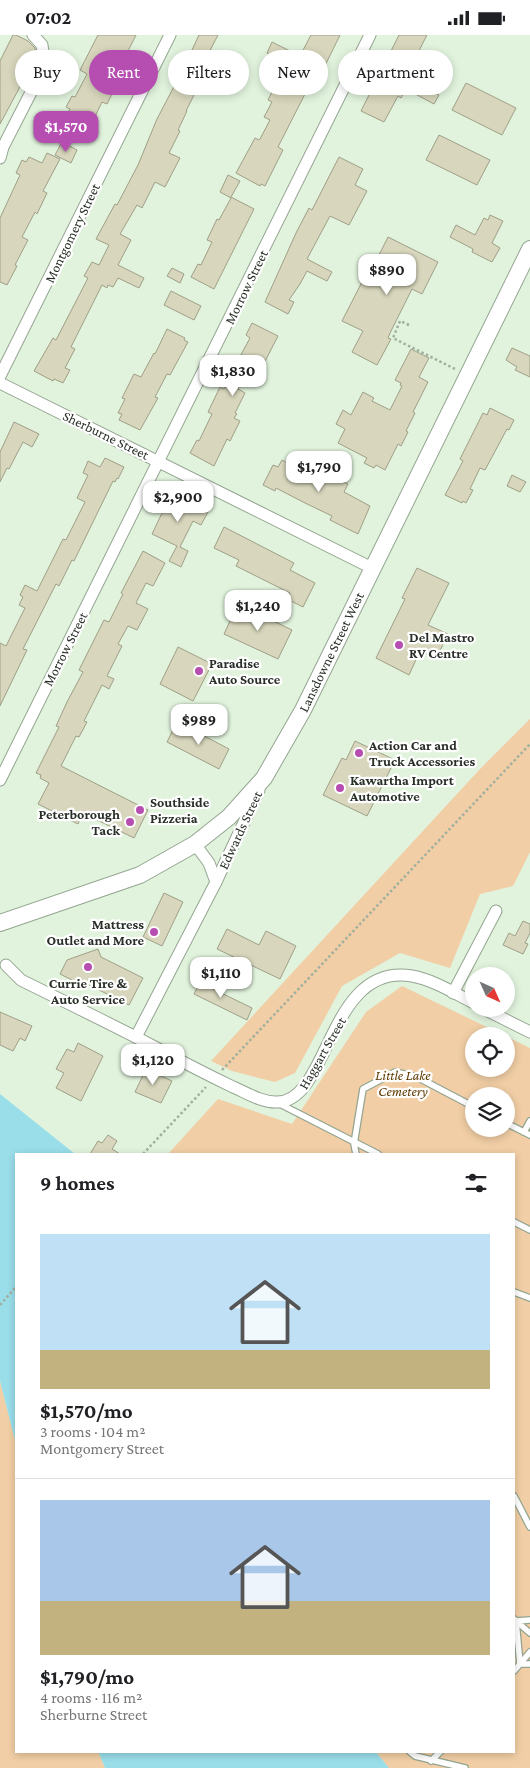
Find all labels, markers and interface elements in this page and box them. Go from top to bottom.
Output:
text: 07:02 [25,7,71,28]
chip: Buy [15,50,79,95]
chip: Rent [89,50,158,95]
chip: Filters [168,50,249,95]
chip: New [259,50,328,95]
chip: Apartment [338,50,453,95]
pin: $1,570 [25,111,107,153]
text: $1,570 [44,118,88,135]
street label: Montgomery Street [41,180,103,285]
street label: Morrow Street [221,247,271,327]
pin: $890 [357,253,417,296]
text: $890 [369,261,405,278]
pin: $1,830 [192,355,274,397]
text: $1,830 [210,362,256,379]
street label: Sherburne Street [60,407,152,463]
pin: $1,790 [278,451,360,493]
text: $1,790 [297,458,341,475]
pin: $2,900 [137,481,219,523]
text: $2,900 [154,488,202,505]
pin: $1,240 [217,589,299,632]
street label: Lansdowne Street West [295,589,367,715]
text: $1,240 [236,597,280,614]
street label: Morrow Street [40,609,91,689]
place label: Del Mastro RV Centre [409,629,474,661]
marker: Del Mastro RV Centre [393,639,405,651]
place label: Paradise Auto Source [208,655,281,687]
marker: Paradise Auto Source [193,665,205,677]
pin: $989 [169,703,229,746]
text: $989 [182,711,216,728]
place label: Action Car and Truck Accessories [368,737,476,769]
marker: Action Car and Truck Accessories [353,747,365,759]
place label: Kawartha Import Automotive [349,772,455,804]
marker: Kawartha Import Automotive [334,782,346,794]
street label: Edwards Street [215,788,265,872]
place label: Southside Pizzeria [150,794,210,826]
marker: Southside Pizzeria [134,804,146,816]
place label: Peterborough Tack [39,806,120,838]
marker: Peterborough Tack [124,816,136,828]
place label: Mattress Outlet and More [47,916,144,948]
marker: Mattress Outlet and More [148,926,160,938]
pin: $1,110 [180,957,262,999]
marker: Currie Tire & Auto Service [82,961,94,973]
text: $1,110 [201,964,241,981]
north arrow [465,967,515,1017]
map controls [465,967,515,1137]
place label: Currie Tire & Auto Service [49,975,128,1007]
street label: Haggart Street [295,1014,349,1092]
button: locate [465,1027,515,1077]
pin: $1,120 [112,1043,194,1086]
text: $1,120 [132,1051,174,1068]
park label: Little Lake Cemetery [375,1067,431,1099]
button: layers [465,1087,515,1137]
icon: filters [462,1169,490,1197]
text: 9 homes [40,1171,115,1195]
icon: home [220,1267,310,1357]
text: $1,570/mo [40,1399,133,1423]
text: 3 rooms · 104 m² [40,1423,145,1440]
text: Montgomery Street [40,1440,164,1457]
icon: home [220,1532,310,1622]
text: $1,790/mo [40,1665,134,1689]
text: 4 rooms · 116 m² [40,1689,142,1706]
text: Sherburne Street [40,1706,147,1723]

